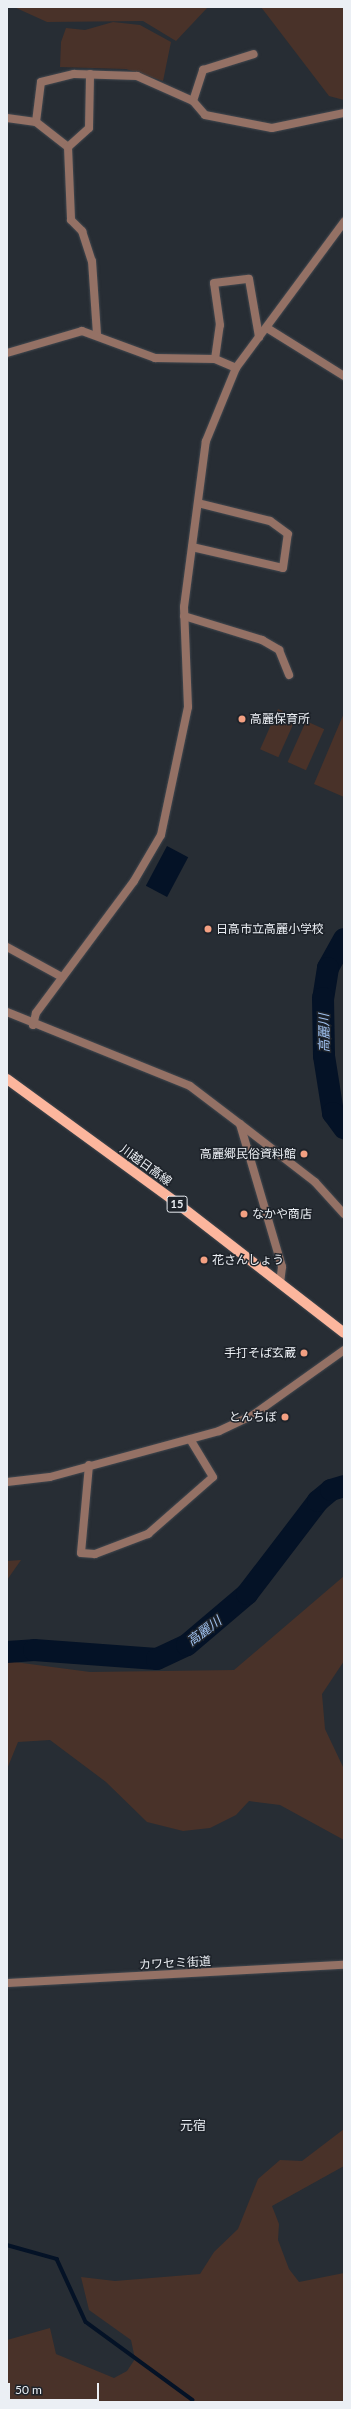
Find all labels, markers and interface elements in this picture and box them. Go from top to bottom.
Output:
place label: 高麗保育所 [250,712,310,726]
marker: 高麗保育所 [237,714,247,724]
place label: 日高市立高麗小学校 [216,922,324,936]
marker: 日高市立高麗小学校 [203,924,213,934]
water label: 高麗川 [316,1013,332,1053]
street label: 川越日高線 [117,1142,175,1188]
place label: 高麗郷民俗資料館 [200,1147,296,1161]
marker: 高麗郷民俗資料館 [299,1149,309,1159]
road number: 15 [166,1195,188,1213]
place label: なかや商店 [252,1207,312,1221]
marker: なかや商店 [239,1209,249,1219]
place label: 花さんしょう [212,1253,284,1267]
marker: 花さんしょう [199,1255,209,1265]
place label: 手打そば玄蔵 [224,1346,296,1360]
marker: 手打そば玄蔵 [299,1348,309,1358]
place label: とんちぼ [229,1410,277,1424]
marker: とんちぼ [280,1412,290,1422]
water label: 高麗川 [184,1613,224,1649]
street label: カワセミ街道 [139,1954,211,1972]
district label: 元宿 [180,2117,206,2133]
scale bar [10,2375,101,2401]
text: 50 m [15,2382,42,2397]

